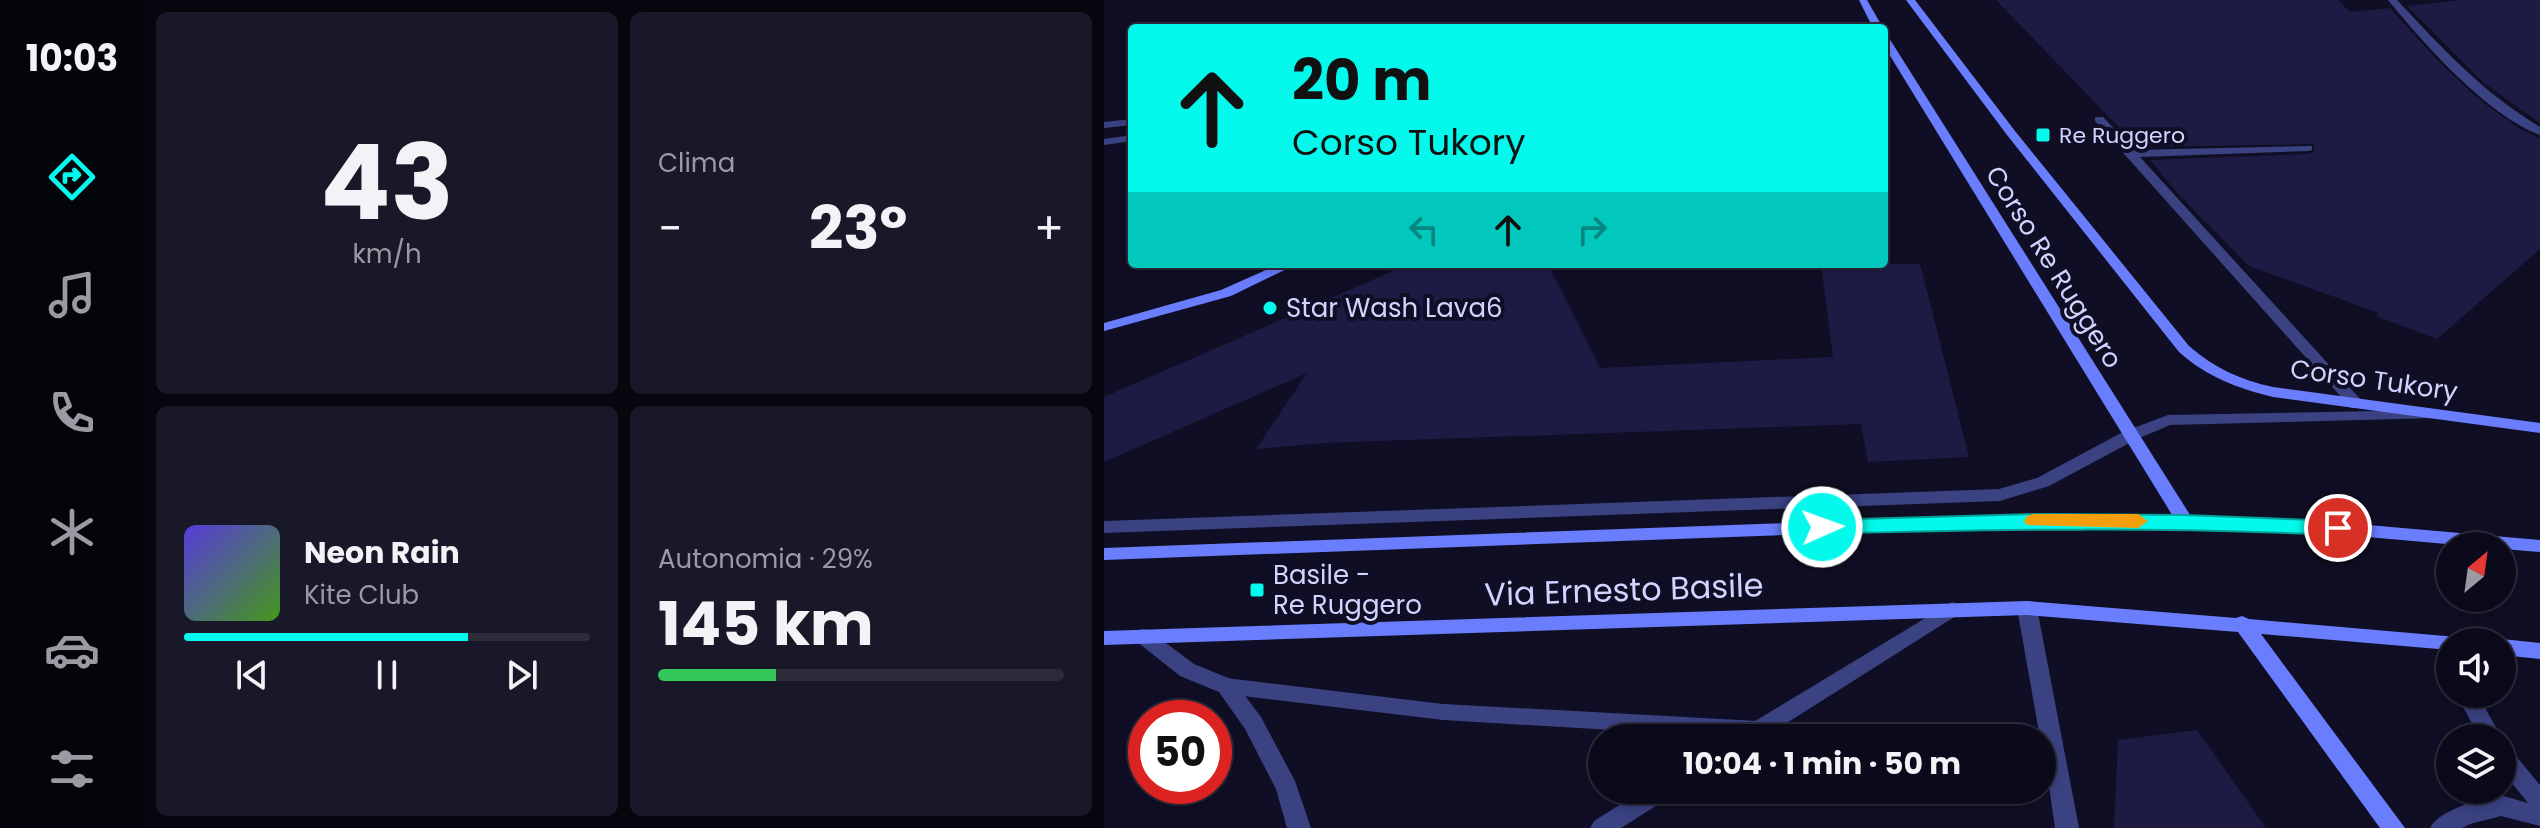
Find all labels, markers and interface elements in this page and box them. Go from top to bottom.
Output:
text: 10:03 [26,33,118,84]
text: 20 m [1292,41,1432,120]
icon: ahead [1160,56,1264,160]
text: 43 [320,110,454,255]
text: Corso Tukory [1292,117,1526,168]
place label: Re Ruggero [2059,120,2185,151]
marker: Re Ruggero [2034,126,2052,144]
text: Clima [658,145,735,181]
icon: directions [44,149,100,205]
street label: Corso Re Ruggero [1977,159,2131,375]
text: 23° [809,186,907,270]
text: − [658,198,682,259]
text: + [1034,198,1064,259]
icon: left [1402,208,1446,252]
icon: ahead [1486,208,1530,252]
icon: right [1570,208,1614,252]
text: km/h [352,236,422,272]
icon: music [44,267,100,323]
place label: Star Wash Lava6 [1286,290,1503,326]
marker: Star Wash Lava6 [1261,299,1279,317]
street label: Corso Tukory [2288,350,2460,410]
icon: phone [44,385,100,441]
position arrow [1780,485,1864,569]
pin [2304,494,2372,562]
icon: climate [44,504,100,560]
icon: arrive [2316,506,2360,550]
text: Neon Rain [304,531,460,574]
north arrow [2436,532,2516,612]
map controls [2436,532,2516,804]
text: Autonomia · 29% [658,541,873,577]
place label: Basile - Re Ruggero [1273,557,1422,623]
street label: Via Ernesto Basile [1484,562,1764,617]
text: Kite Club [304,577,419,613]
marker: Basile - Re Ruggero [1248,581,1266,599]
text: 145 km [658,582,874,666]
icon: car [44,622,100,678]
button: sound [2436,628,2516,708]
icon: previous [230,653,274,697]
icon: pause [365,653,409,697]
icon: next [500,653,544,697]
speed limit sign: 50 [1128,700,1232,804]
button: layers [2436,724,2516,804]
icon: filters [44,741,100,797]
text: 10:04 · 1 min · 50 m [1683,742,1961,785]

